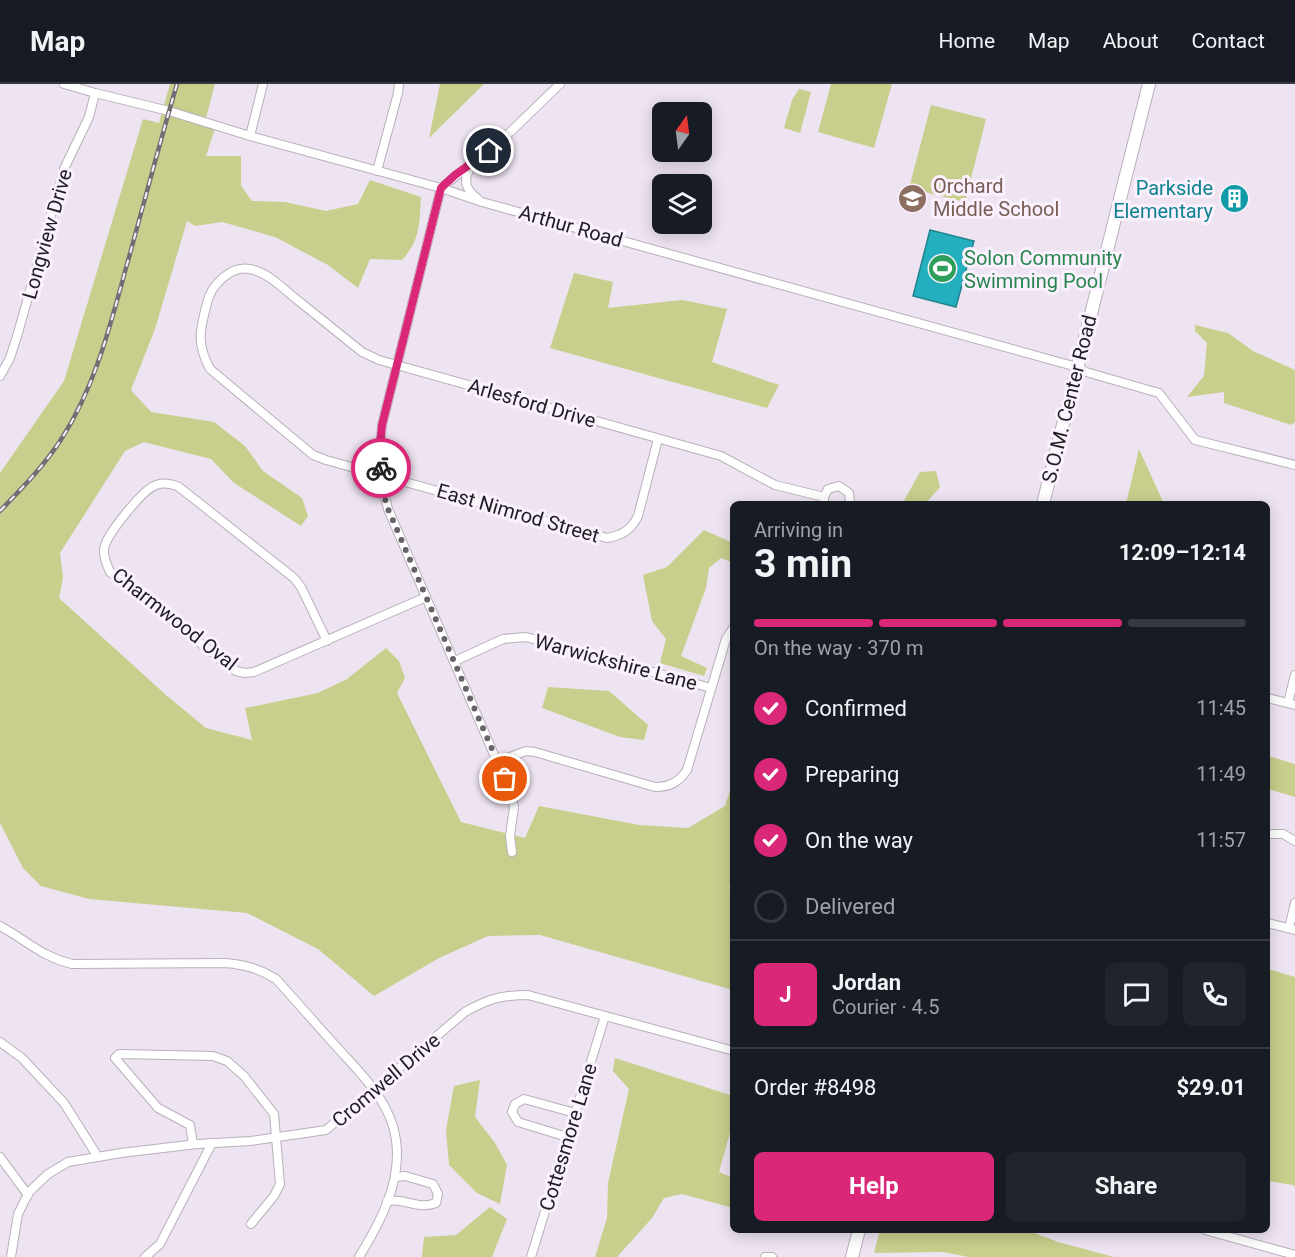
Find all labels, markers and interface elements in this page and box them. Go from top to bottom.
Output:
text: Map [30,25,85,58]
text: Home [939,29,995,53]
text: Map [1028,29,1070,53]
text: About [1103,29,1159,53]
text: Contact [1192,29,1265,53]
north arrow [652,102,712,162]
map controls [652,102,712,234]
pin [463,125,514,176]
icon: home [472,134,505,167]
street label: Longview Drive [17,166,77,302]
button: layers [652,174,712,234]
place label: Orchard Middle School [933,174,1059,221]
place label: Parkside Elementary [1113,176,1214,223]
school or university icon: Orchard Middle School [896,182,928,214]
building icon: Parkside Elementary [1218,183,1250,215]
street label: Arthur Road [516,200,626,252]
place label: Solon Community Swimming Pool [964,246,1123,293]
sports icon: Solon Community Swimming Pool [927,253,959,285]
street label: S.O.M. Center Road [1037,312,1101,486]
street label: Arlesford Drive [465,373,599,433]
courier [351,438,411,498]
icon: bike [365,452,398,485]
street label: East Nimrod Street [434,478,602,548]
text: Arriving in [754,518,843,542]
text: 12:09–12:14 [1119,540,1246,565]
text: 3 min [754,541,852,587]
street label: Charmwood Oval [108,563,242,675]
street label: Warwickshire Lane [532,629,700,695]
text: On the way · 370 m [754,636,923,660]
icon: check [754,692,787,725]
text: Confirmed [805,696,907,721]
text: 11:45 [1196,696,1246,720]
pin [479,753,530,804]
icon: check [754,758,787,791]
icon: bag [488,762,521,795]
text: Preparing [805,762,899,787]
text: 11:49 [1196,762,1246,786]
icon: check [754,824,787,857]
text: On the way [805,828,913,853]
text: 11:57 [1196,828,1246,852]
text: Delivered [805,894,895,919]
button: chat [1105,963,1168,1026]
button: phone [1183,963,1246,1026]
text: Jordan [832,970,901,995]
text: J [779,982,792,1007]
text: Courier · 4.5 [832,995,939,1019]
street label: Cromwell Drive [327,1028,445,1132]
street label: Cottesmore Lane [534,1060,602,1214]
text: Order #8498 [754,1075,876,1100]
text: $29.01 [1177,1075,1246,1100]
button: Help [754,1152,994,1221]
button: Share [1006,1152,1246,1221]

